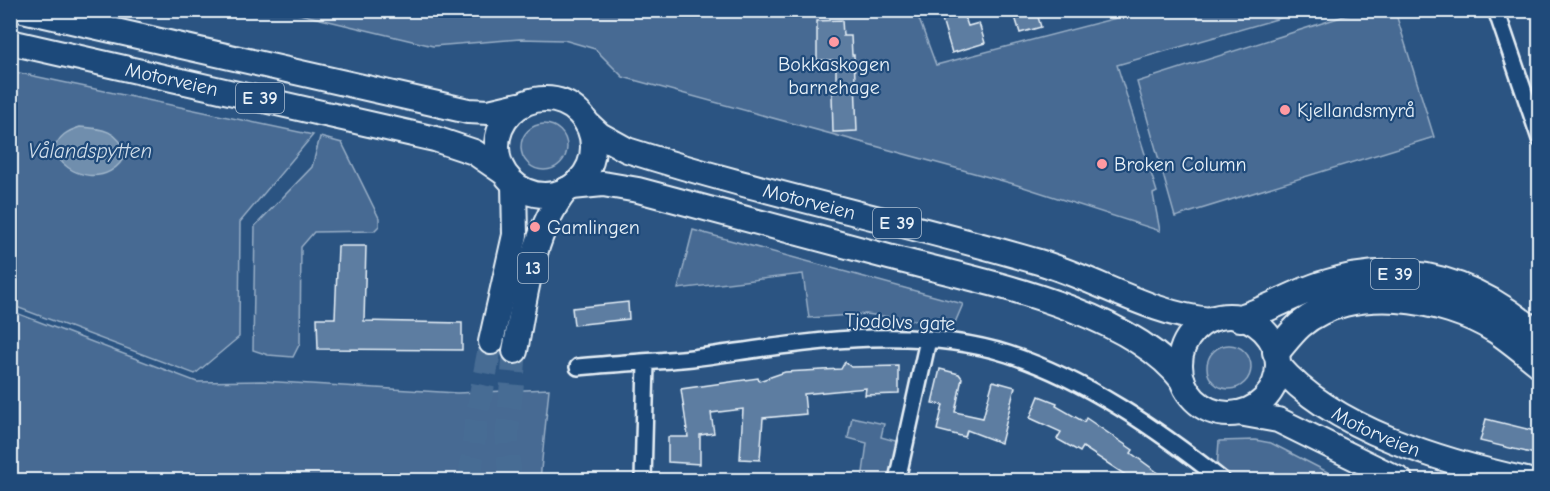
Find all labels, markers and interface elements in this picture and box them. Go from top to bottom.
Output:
marker: Bokkaskogen barnehage [827,35,841,49]
place label: Bokkaskogen barnehage [778,53,890,99]
street label: Motorveien [123,57,220,101]
road number: E 39 [236,83,284,113]
place label: Kjellandsmyrå [1297,99,1415,122]
marker: Kjellandsmyrå [1278,103,1292,117]
water label: Vålandspytten [28,139,152,163]
place label: Broken Column [1114,153,1247,176]
marker: Broken Column [1095,157,1109,171]
street label: Motorveien [761,178,858,224]
road number: E 39 [873,208,921,238]
place label: Gamlingen [547,216,640,239]
marker: Gamlingen [528,220,542,234]
road number: 13 [518,253,548,283]
road number: E 39 [1371,259,1419,289]
street label: Tjodolvs gate [844,309,956,335]
street label: Motorveien [1328,401,1424,461]

